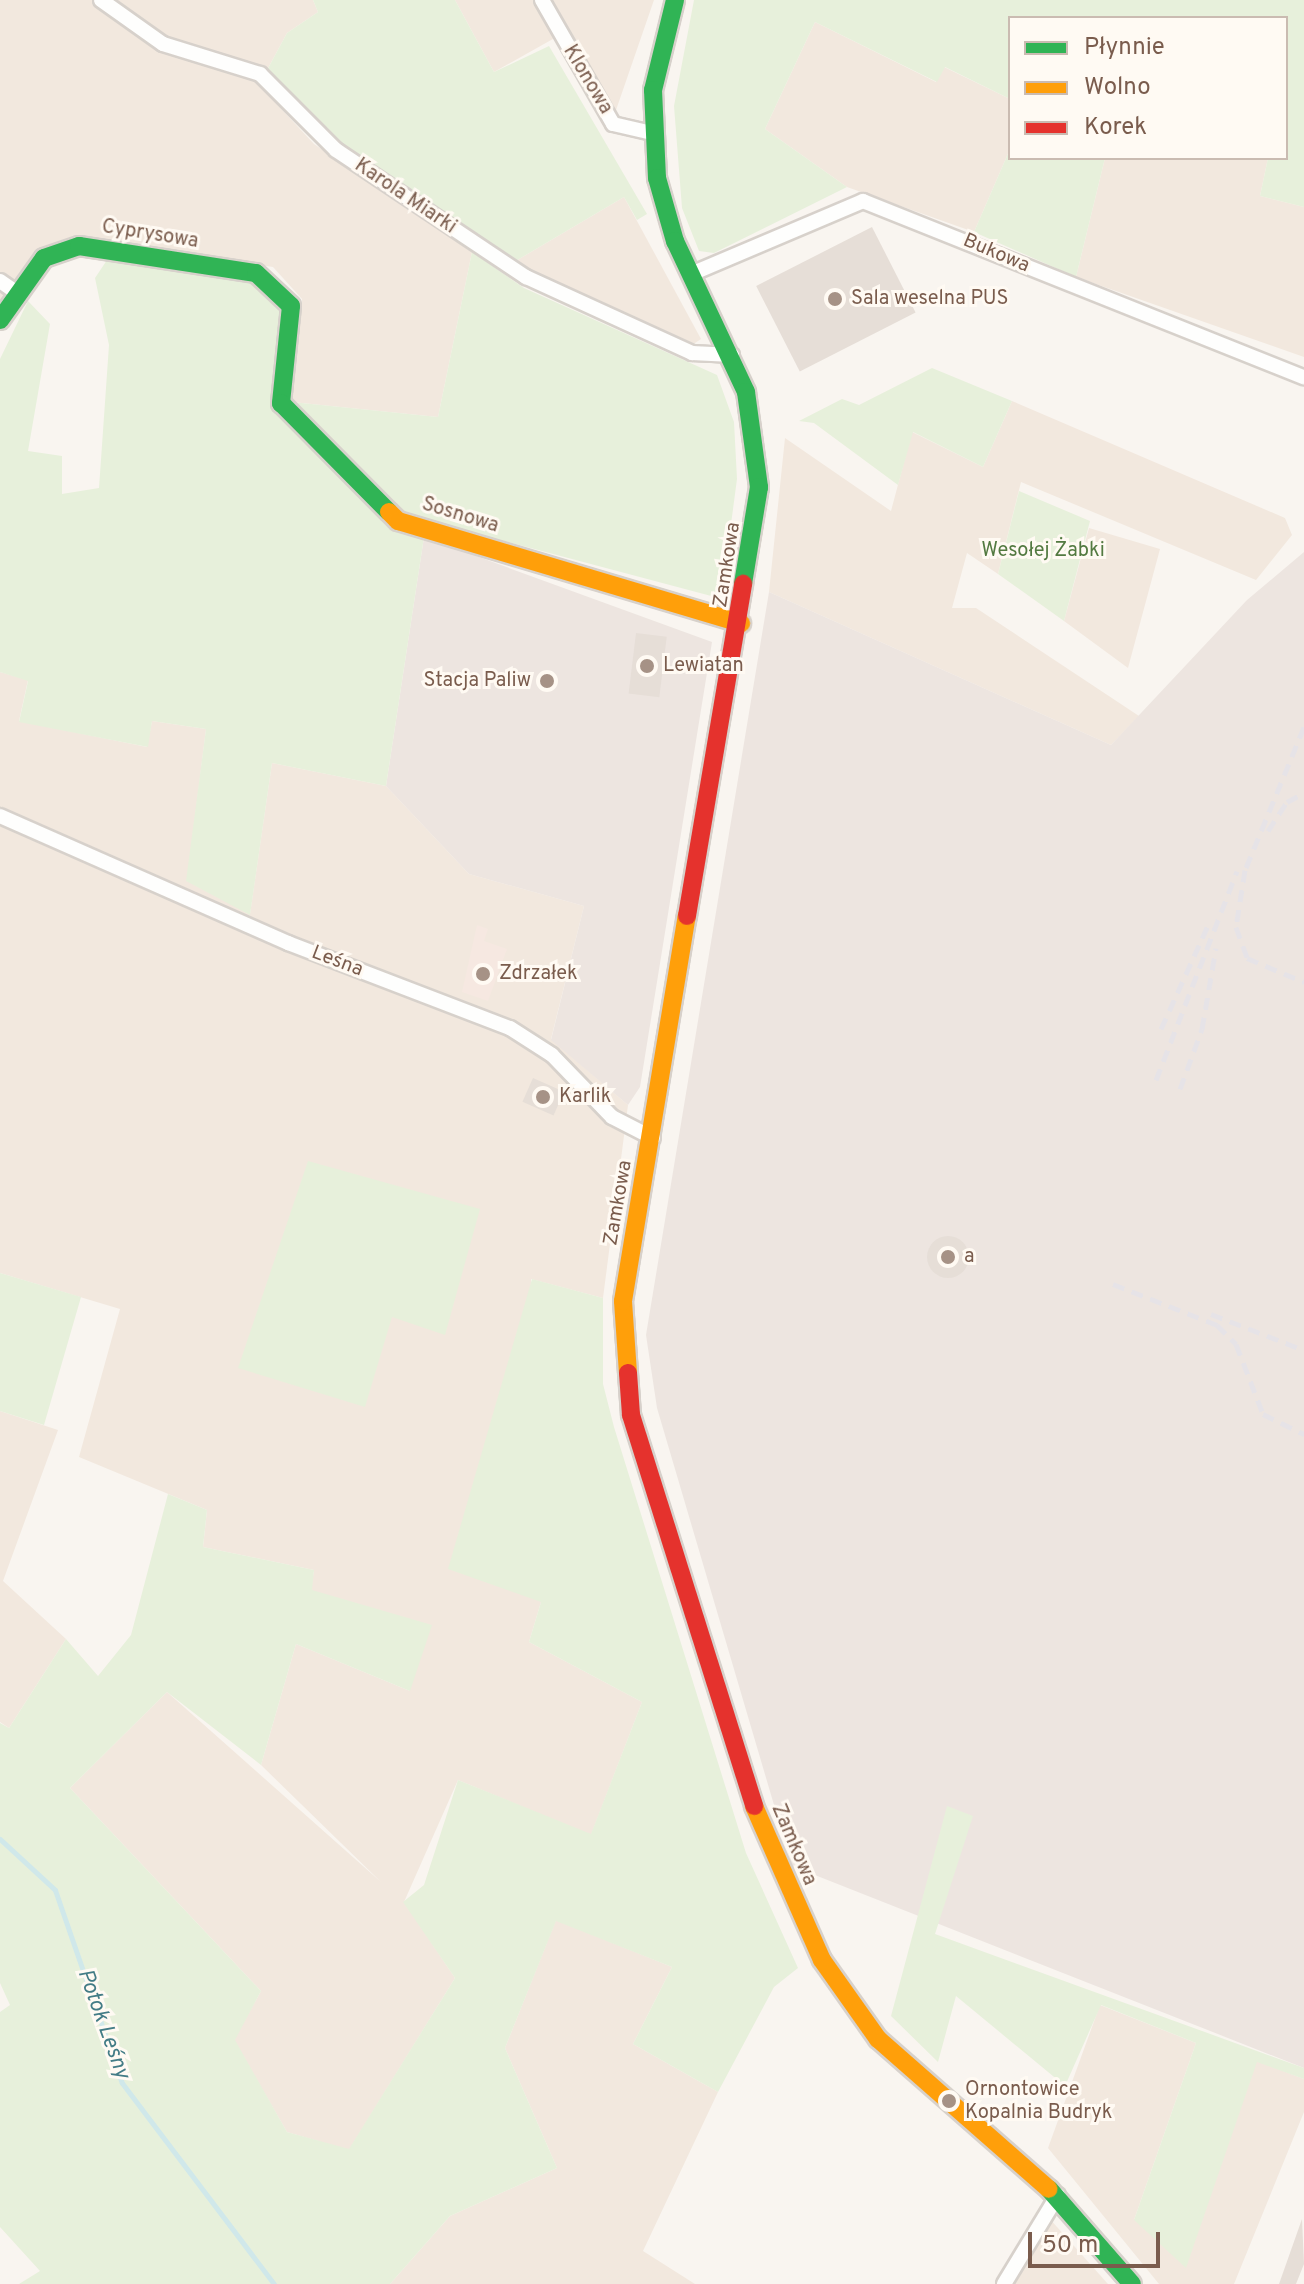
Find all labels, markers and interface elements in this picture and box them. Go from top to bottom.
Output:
legend [1008,16,1288,160]
text: Płynnie [1084,33,1165,63]
street label: Klonowa [557,41,617,119]
text: Wolno [1084,73,1151,103]
text: Korek [1084,113,1147,143]
street label: Karola Miarki [349,154,461,240]
street label: Cyprysowa [100,216,200,254]
street label: Bukowa [959,229,1033,279]
place label: Sala weselna PUS [851,287,1009,311]
marker: Sala weselna PUS [826,290,844,308]
street label: Sosnowa [419,493,501,539]
street label: Zamkowa [709,520,747,610]
park label: Wesołej Żabki [981,539,1105,563]
place label: Lewiatan [663,654,744,678]
marker: Lewiatan [638,657,656,675]
place label: Stacja Paliw [423,669,531,693]
marker: Stacja Paliw [538,672,556,690]
street label: Leśna [308,941,366,983]
place label: Zdrzałek [499,962,578,986]
marker: Zdrzałek [474,965,492,983]
place label: Karlik [559,1085,611,1109]
marker: Karlik [534,1088,552,1106]
street label: Zamkowa [600,1158,638,1248]
place label: a [964,1245,975,1269]
marker: a [939,1248,957,1266]
street label: Zamkowa [765,1801,821,1889]
water label: Potok Leśny [71,1965,135,2083]
place label: Ornontowice Kopalnia Budryk [965,2078,1112,2125]
marker: Ornontowice Kopalnia Budryk [940,2092,958,2110]
scale bar [1032,2216,1164,2266]
text: 50 m [1042,2231,1098,2261]

